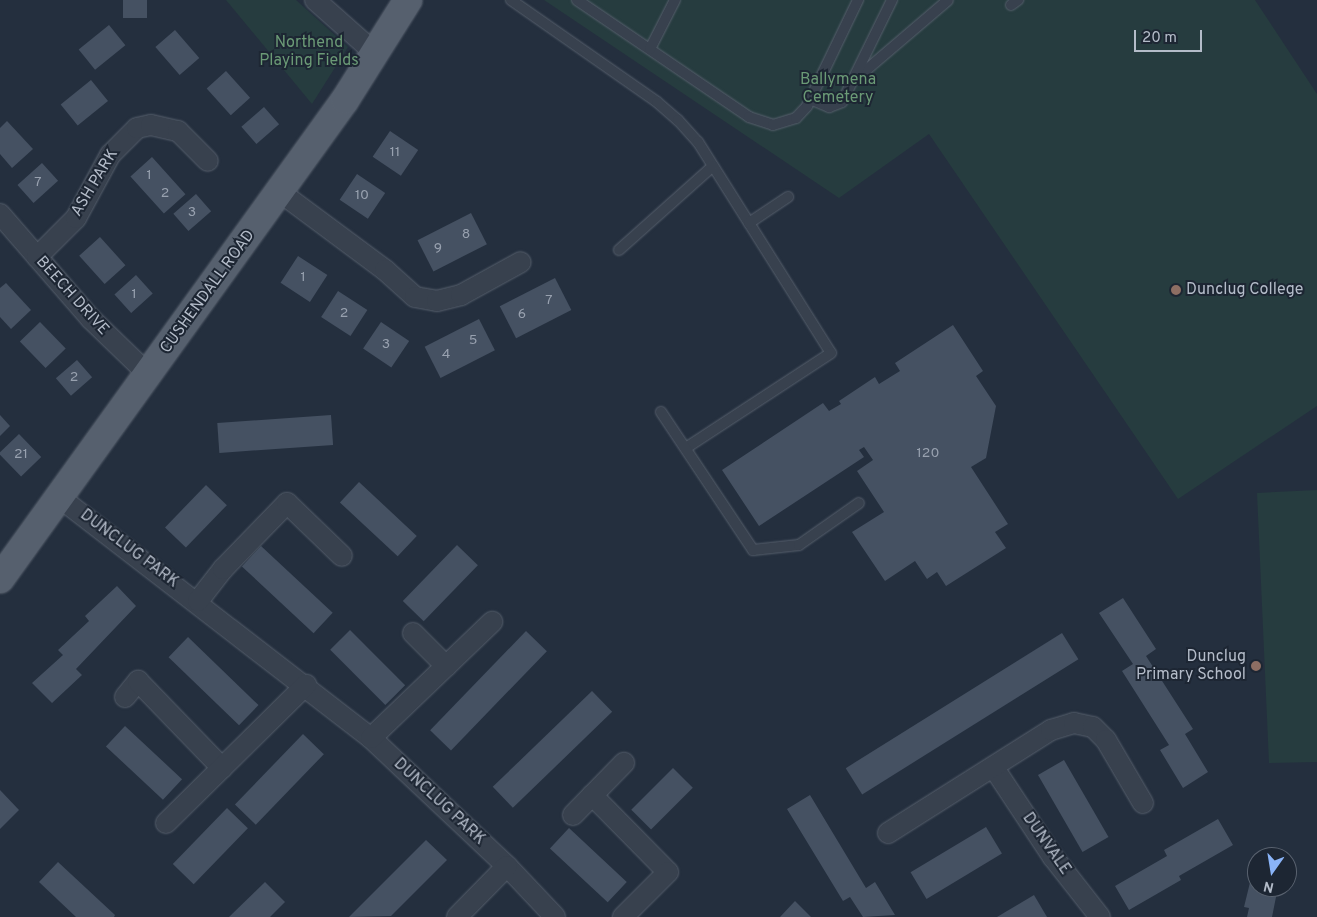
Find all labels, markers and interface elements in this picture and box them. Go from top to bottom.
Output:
scale bar [1137,20,1204,52]
text: 20 m [1142,29,1177,48]
park label: Northend Playing Fields [259,33,359,71]
park label: Ballymena Cemetery [800,70,876,108]
house number: 11 [390,145,400,161]
street label: ASH PARK [67,146,123,220]
house number: 1 [146,168,152,184]
house number: 7 [34,175,42,191]
house number: 2 [161,186,169,202]
house number: 10 [355,188,369,204]
house number: 3 [188,205,196,221]
street label: CUSHENDALL ROAD [157,226,259,358]
house number: 8 [462,227,470,243]
house number: 9 [434,241,442,257]
street label: BEECH DRIVE [31,252,113,340]
house number: 1 [300,270,306,286]
place label: Dunclug College [1186,280,1303,300]
marker: Dunclug College [1170,284,1182,296]
house number: 1 [131,287,137,303]
house number: 7 [545,293,553,309]
house number: 2 [340,306,348,322]
house number: 6 [518,307,526,323]
house number: 5 [469,333,477,349]
house number: 3 [382,337,390,353]
house number: 4 [442,347,450,363]
house number: 2 [70,370,78,386]
house number: 120 [917,446,939,462]
house number: 21 [14,447,28,463]
street label: DUNCLUG PARK [76,506,182,592]
place label: Dunclug Primary School [1136,647,1246,685]
marker: Dunclug Primary School [1250,660,1262,672]
street label: DUNCLUG PARK [389,755,489,849]
street label: DUNVALE [1018,809,1074,879]
north arrow [1247,847,1297,897]
text: N [1262,877,1276,896]

